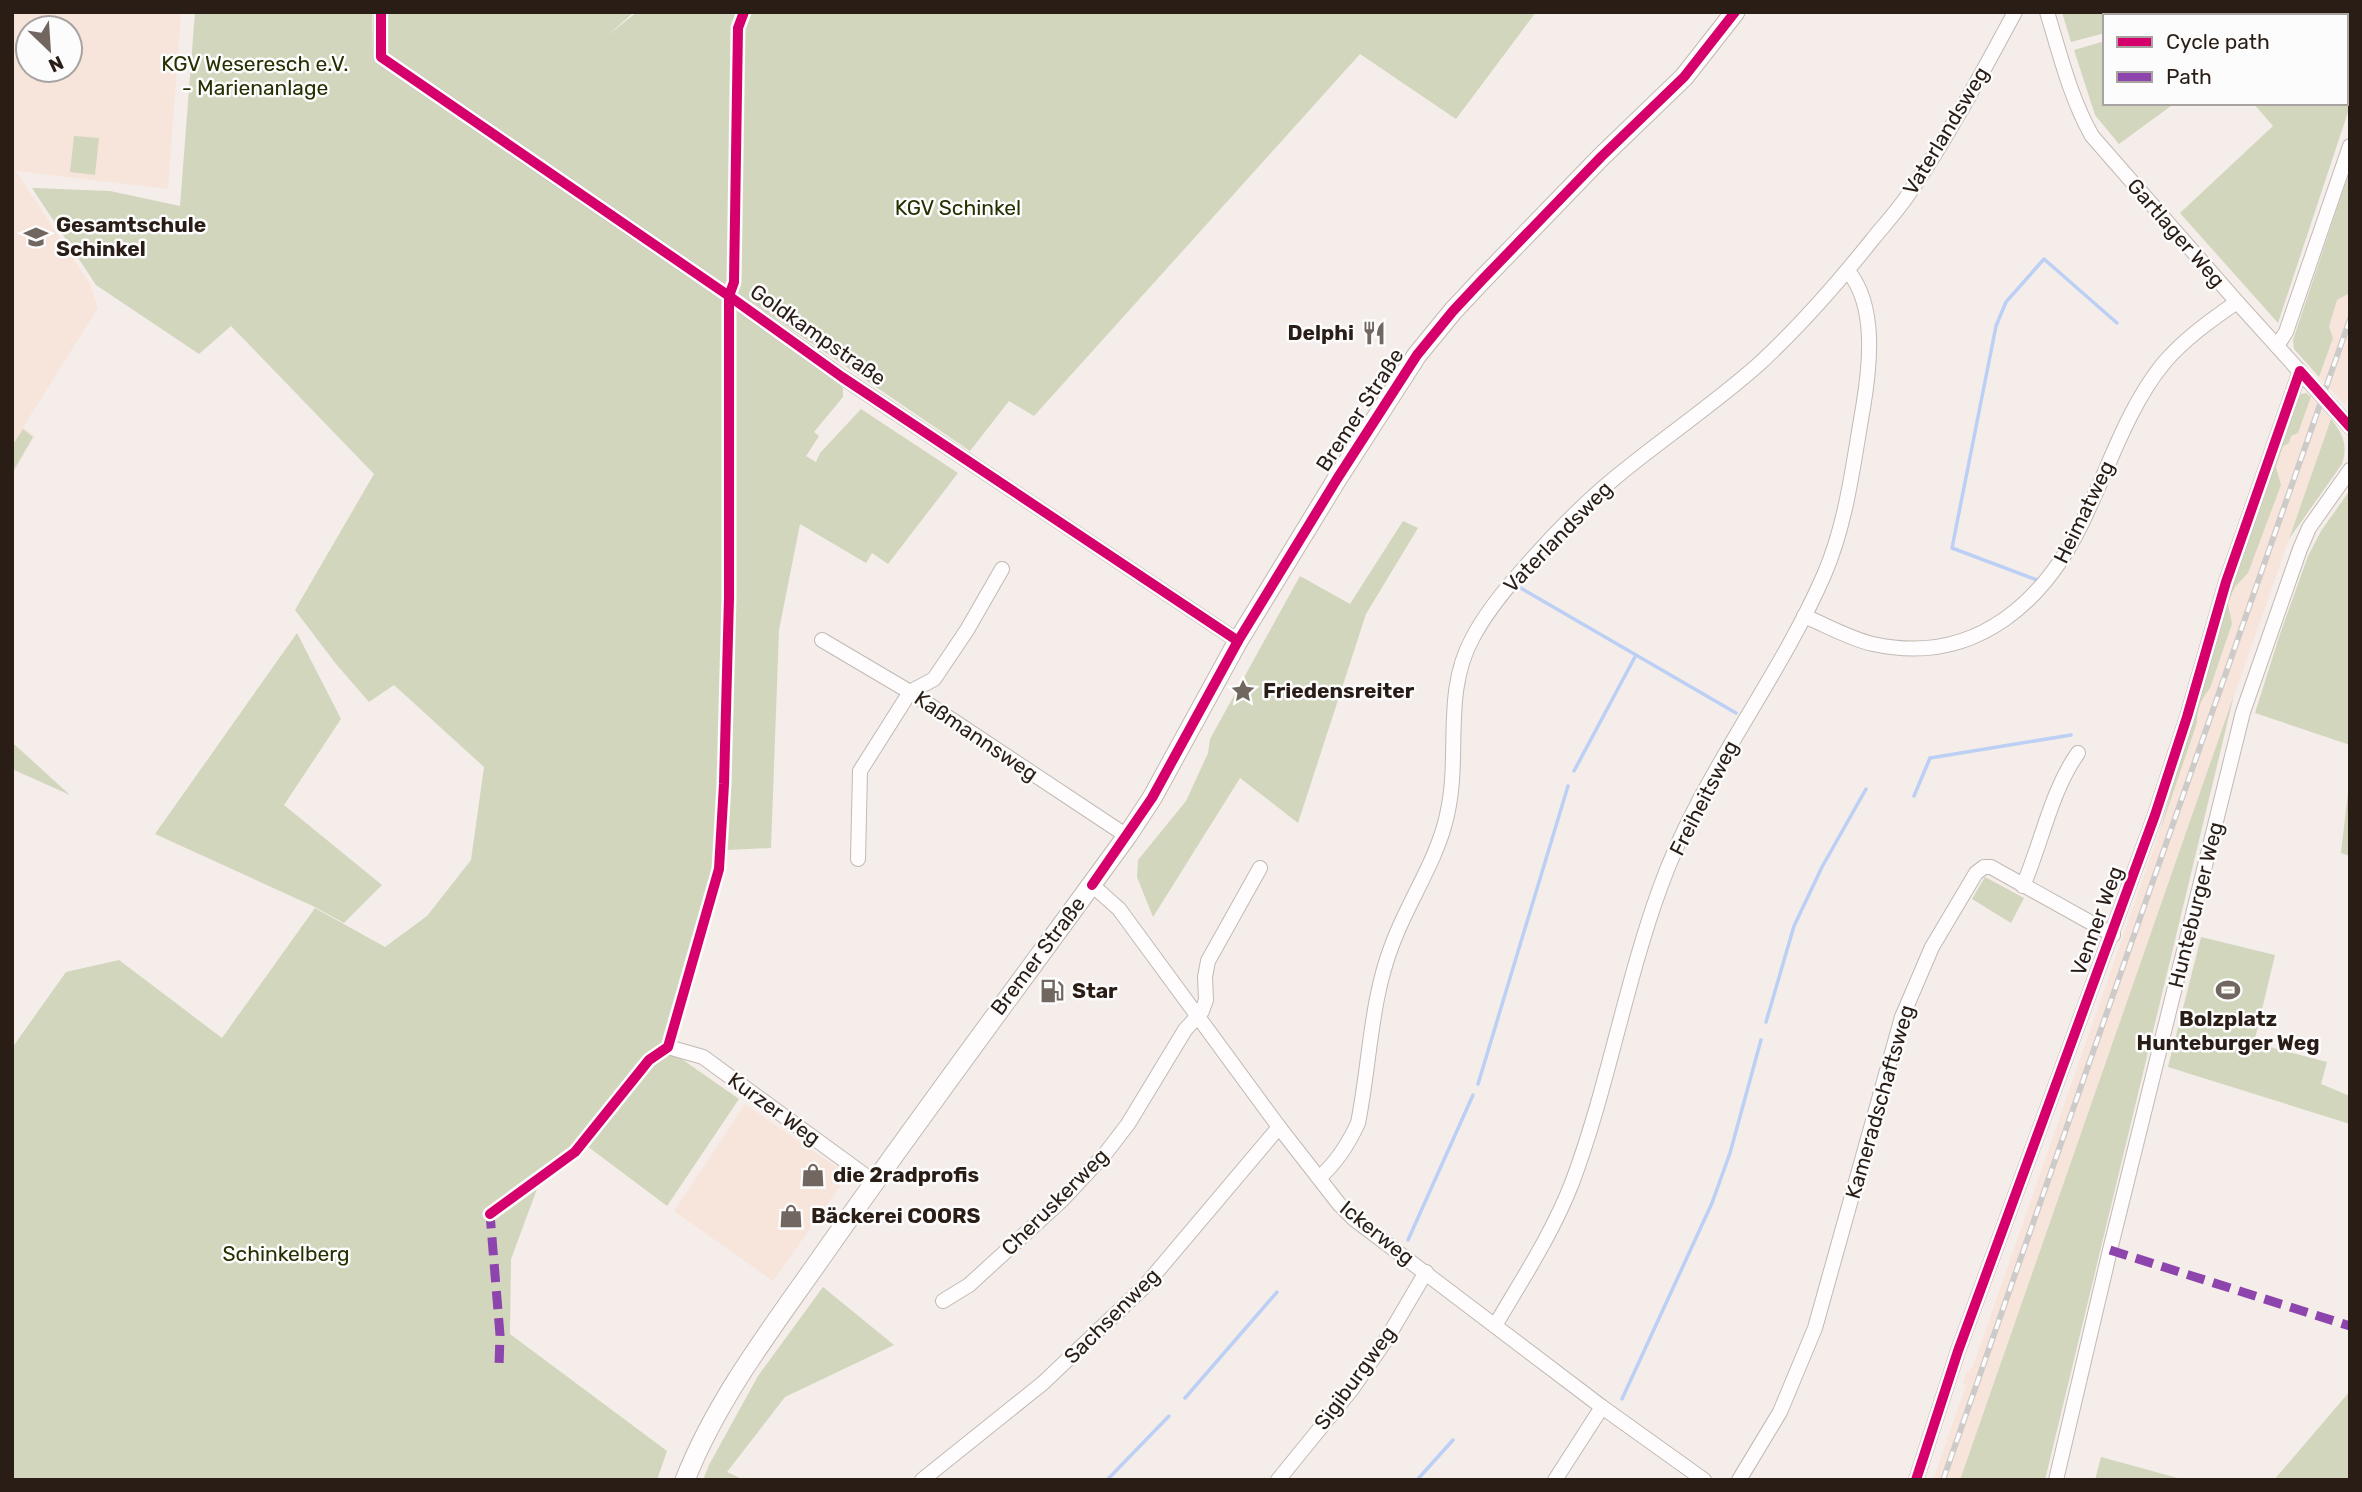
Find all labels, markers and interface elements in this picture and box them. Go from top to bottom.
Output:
north arrow [14,14,84,84]
legend [2103,14,2348,105]
text: Cycle path [2166,29,2270,54]
text: N [45,51,67,77]
park label: KGV Weseresch e.V. - Marienanlage [161,51,349,100]
street label: Vaterlandsweg [1897,62,1994,199]
text: Path [2166,64,2212,89]
street label: Gartlager Weg [2122,173,2230,292]
park label: KGV Schinkel [895,195,1021,220]
place label: Gesamtschule Schinkel [56,212,206,261]
school or university icon: Gesamtschule Schinkel [22,223,50,251]
street label: Goldkampstraße [746,279,891,391]
restaurant icon: Delphi [1360,319,1388,347]
place label: Delphi [1288,320,1354,345]
street label: Bremer Straße [1311,344,1409,476]
street label: Heimatweg [2048,456,2119,567]
street label: Vaterlandsweg [1498,476,1617,598]
place icon: Friedensreiter [1229,677,1257,705]
place label: Friedensreiter [1263,678,1415,703]
street label: Kaßmannsweg [910,685,1043,786]
street label: Freiheitsweg [1664,736,1743,859]
street label: Hunteburger Weg [2163,819,2228,991]
street label: Venner Weg [2065,863,2128,979]
street label: Bremer Straße [985,892,1090,1020]
sports icon: Bolzplatz Hunteburger Weg [2214,976,2242,1004]
fuel station icon: Star [1038,977,1066,1005]
place label: Star [1072,978,1118,1003]
street label: Kameradschaftsweg [1840,1002,1919,1202]
place label: Bolzplatz Hunteburger Weg [2137,1006,2320,1055]
street label: Kurzer Weg [723,1067,825,1150]
street label: Cheruskerweg [996,1143,1113,1260]
shop icon: die 2radprofis [799,1161,827,1189]
place label: die 2radprofis [833,1162,979,1187]
street label: Ickerweg [1335,1195,1419,1270]
shop icon: Bäckerei COORS [777,1202,805,1230]
place label: Bäckerei COORS [811,1203,980,1228]
park label: Schinkelberg [223,1241,350,1266]
street label: Sachsenweg [1059,1263,1165,1369]
street label: Sigiburgweg [1309,1321,1401,1434]

